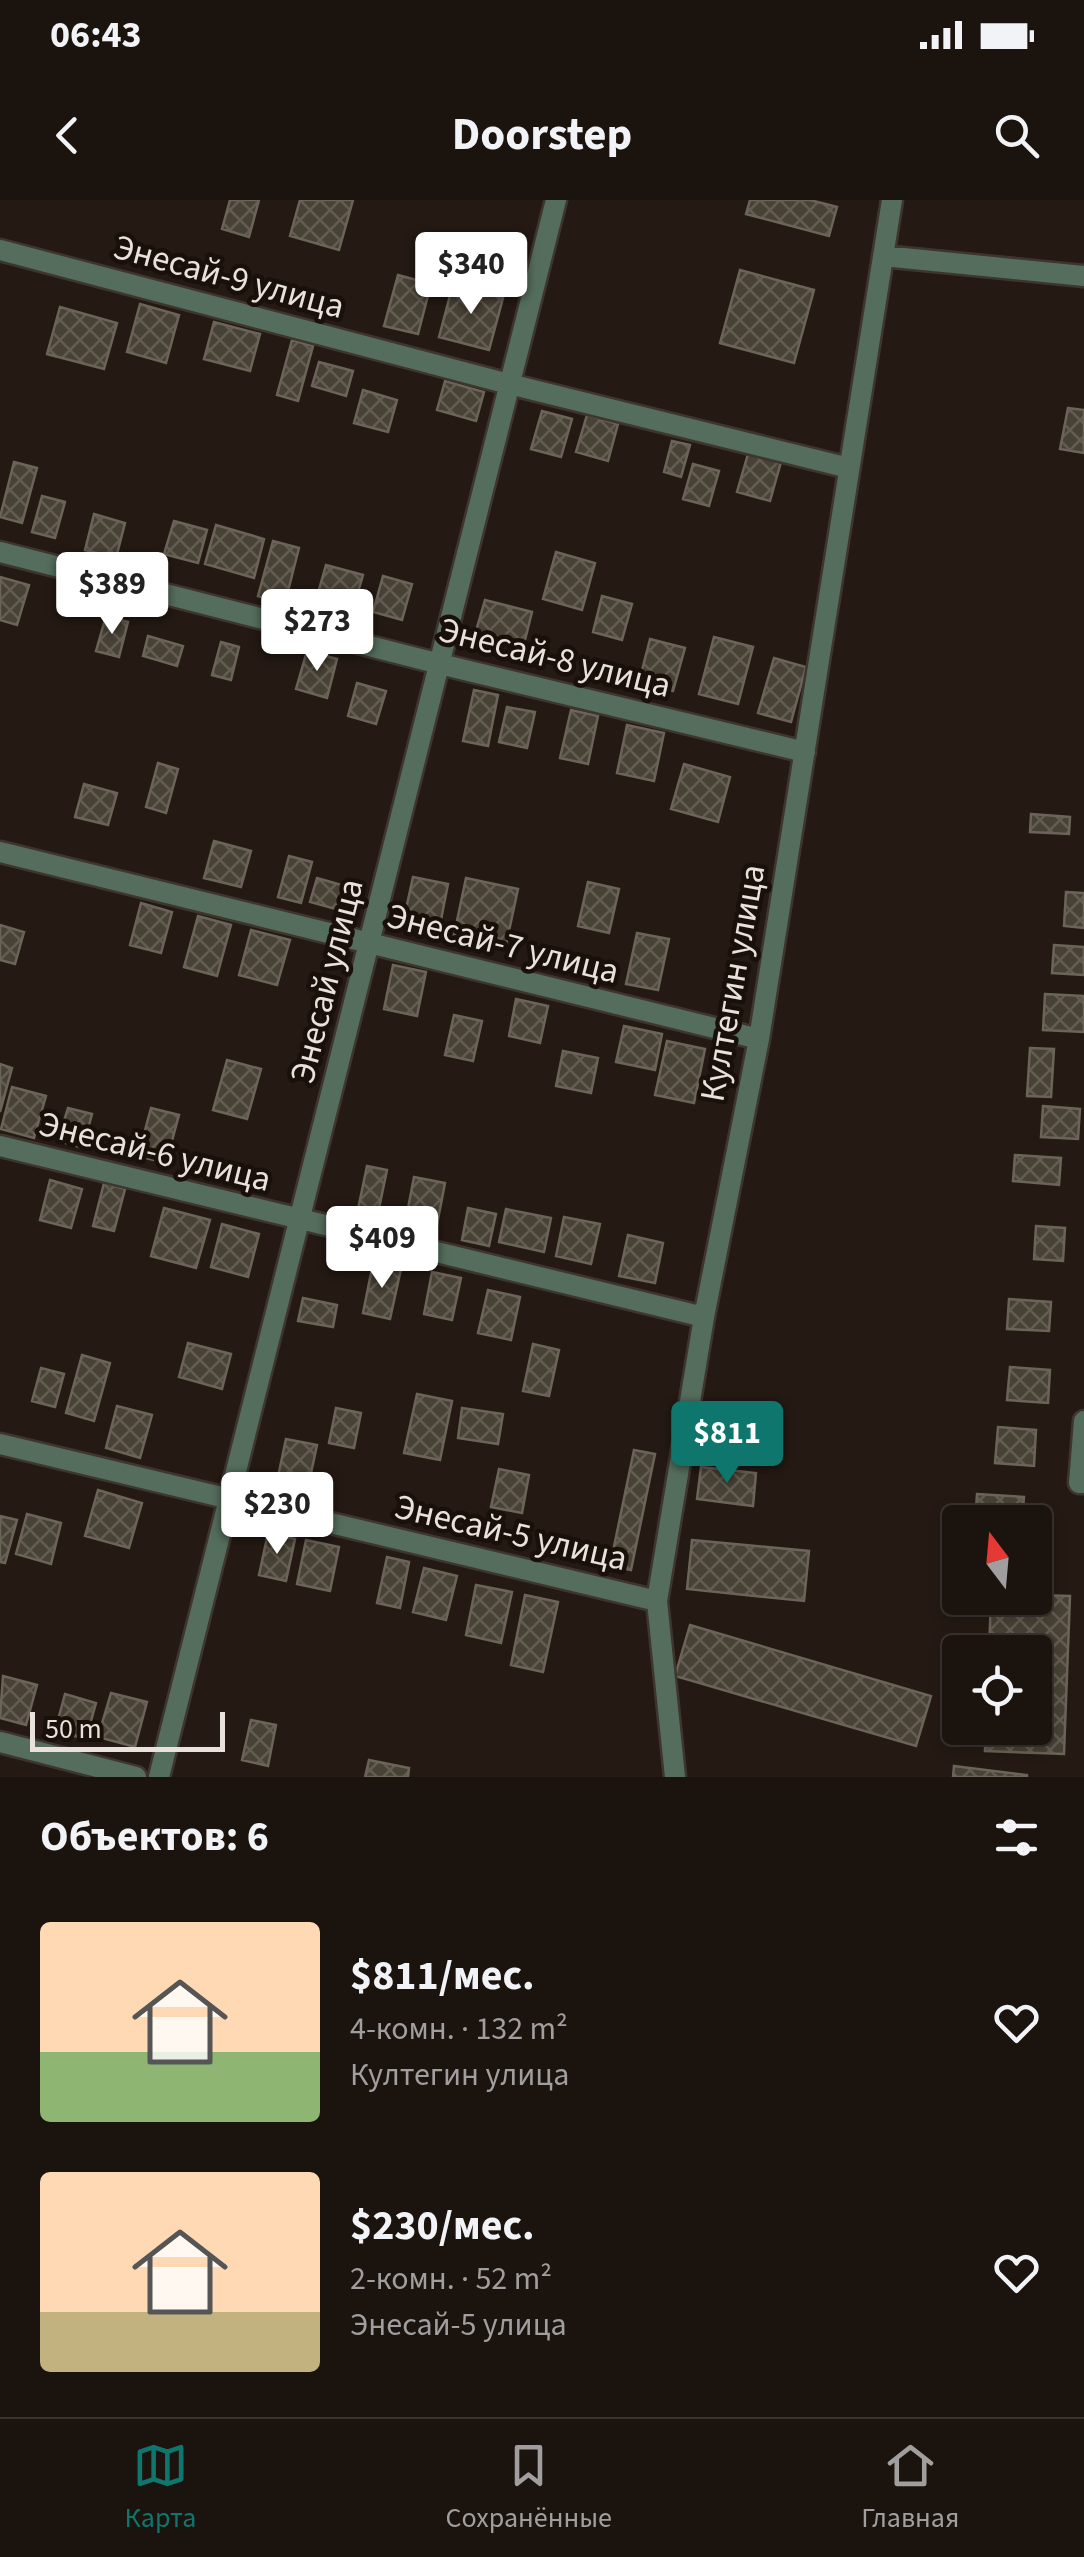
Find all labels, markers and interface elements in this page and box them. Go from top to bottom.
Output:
text: 06:43 [50,8,142,62]
text: Doorstep [452,103,632,167]
icon: back [40,108,95,163]
icon: search [989,108,1044,163]
street label: Энесай-9 улица [108,222,350,332]
pin: $340 [412,232,530,317]
text: $340 [437,241,505,287]
pin: $389 [53,552,171,637]
text: $389 [78,561,146,607]
pin: $273 [258,589,376,674]
text: $273 [283,598,351,644]
street label: Энесай-8 улица [434,605,676,711]
street label: Култегин улица [688,861,778,1105]
street label: Энесай улица [277,874,377,1088]
street label: Энесай-7 улица [382,891,624,997]
street label: Энесай-6 улица [34,1099,276,1205]
pin: $409 [323,1206,441,1291]
text: $409 [348,1215,416,1261]
pin: $811 [668,1401,786,1486]
text: $811 [693,1410,761,1456]
pin: $230 [218,1472,336,1557]
text: $230 [243,1481,311,1527]
street label: Энесай-5 улица [390,1482,632,1584]
north arrow [942,1505,1052,1615]
map controls [942,1505,1052,1745]
button: locate [942,1635,1052,1745]
scale bar [30,1707,225,1752]
text: 50 m [45,1709,102,1749]
text: Объектов: 6 [40,1807,269,1867]
icon: filters [989,1810,1044,1865]
text: $811/мес. [350,1946,535,2006]
icon: home [120,1962,240,2082]
icon: heart [989,1995,1044,2050]
text: 4-комн. · 132 m² [350,2006,568,2052]
text: Култегин улица [350,2052,569,2098]
text: $230/мес. [350,2196,535,2256]
icon: home [120,2212,240,2332]
icon: heart [989,2245,1044,2300]
text: 2-комн. · 52 m² [350,2256,552,2302]
text: Энесай-5 улица [350,2302,567,2348]
tab: Карта [125,2438,196,2538]
tab: Сохранённые [446,2438,612,2538]
tab: Главная [861,2438,959,2538]

